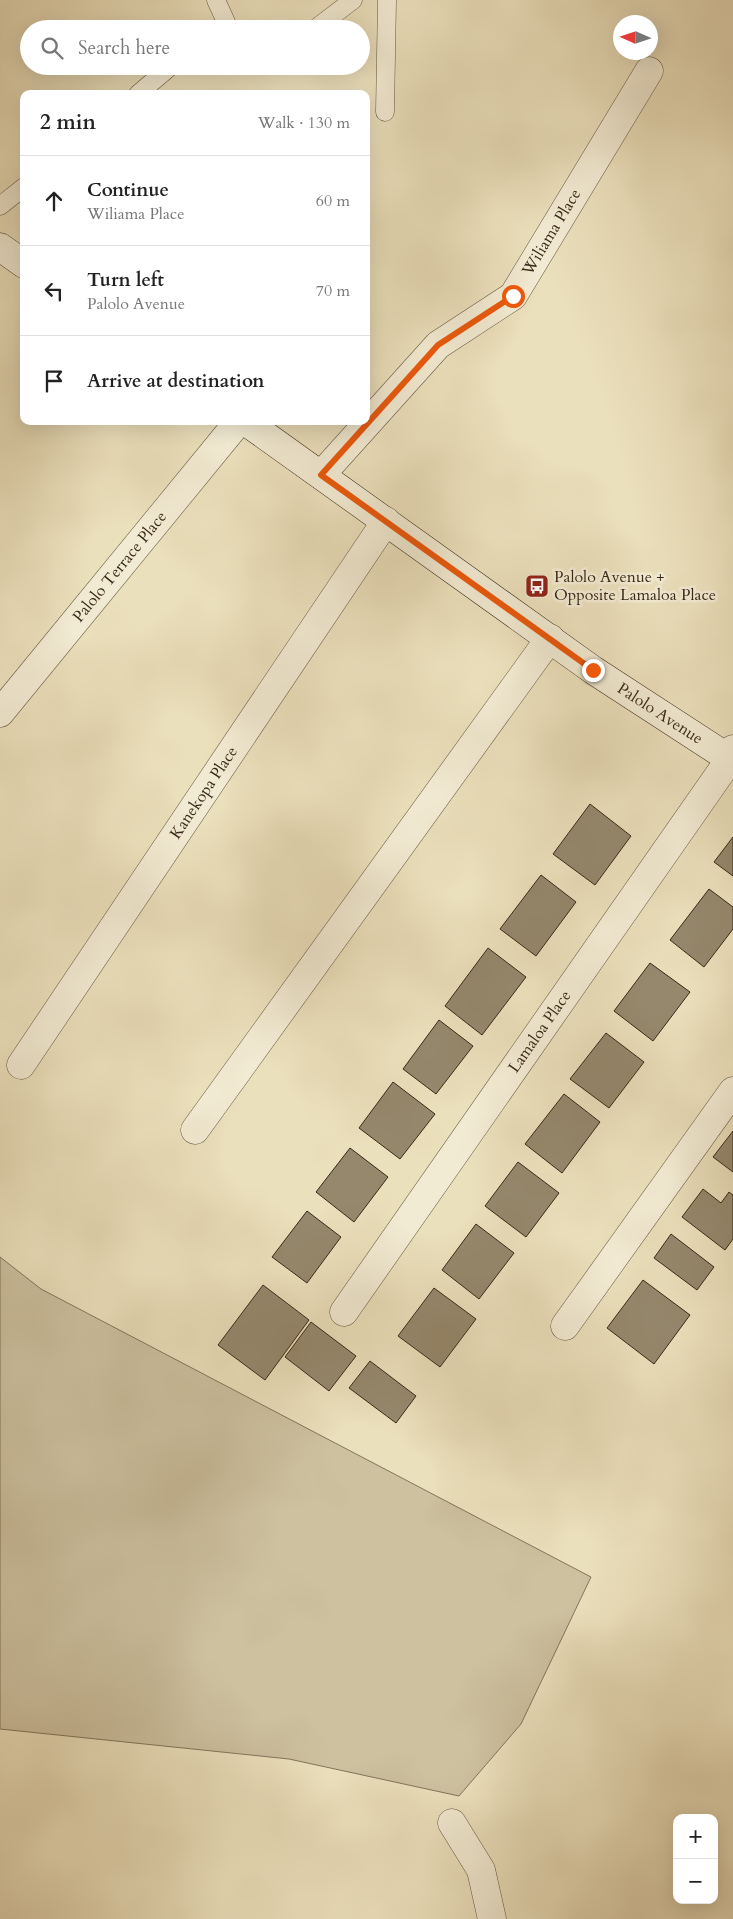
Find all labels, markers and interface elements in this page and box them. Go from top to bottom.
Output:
north arrow [613,15,658,60]
search box [20,20,370,75]
icon: search [38,34,66,62]
text: Search here [78,35,170,61]
text: 2 min [40,108,96,137]
text: Walk · 130 m [258,112,350,134]
text: Continue [87,177,169,203]
street label: Wiliama Place [516,185,586,280]
icon: ahead [40,187,68,215]
text: 60 m [316,190,350,212]
text: Wiliama Place [87,203,184,225]
text: Turn left [87,267,164,293]
icon: left [40,277,68,305]
text: 70 m [316,280,350,302]
route start [502,285,525,308]
text: Palolo Avenue [87,293,185,315]
icon: arrive [40,367,68,395]
text: Arrive at destination [87,368,264,394]
street label: Palolo Terrace Place [68,507,172,627]
place label: Palolo Avenue + Opposite Lamaloa Place [554,566,716,606]
bus stop icon: Palolo Avenue + Opposite Lamaloa Place [524,573,550,599]
route end [582,659,605,682]
street label: Palolo Avenue [613,678,707,750]
street label: Kanekopa Place [165,742,243,843]
street label: Lamaloa Place [503,986,576,1077]
map controls [673,1814,718,1904]
button: + [673,1814,718,1859]
button: − [673,1859,718,1904]

